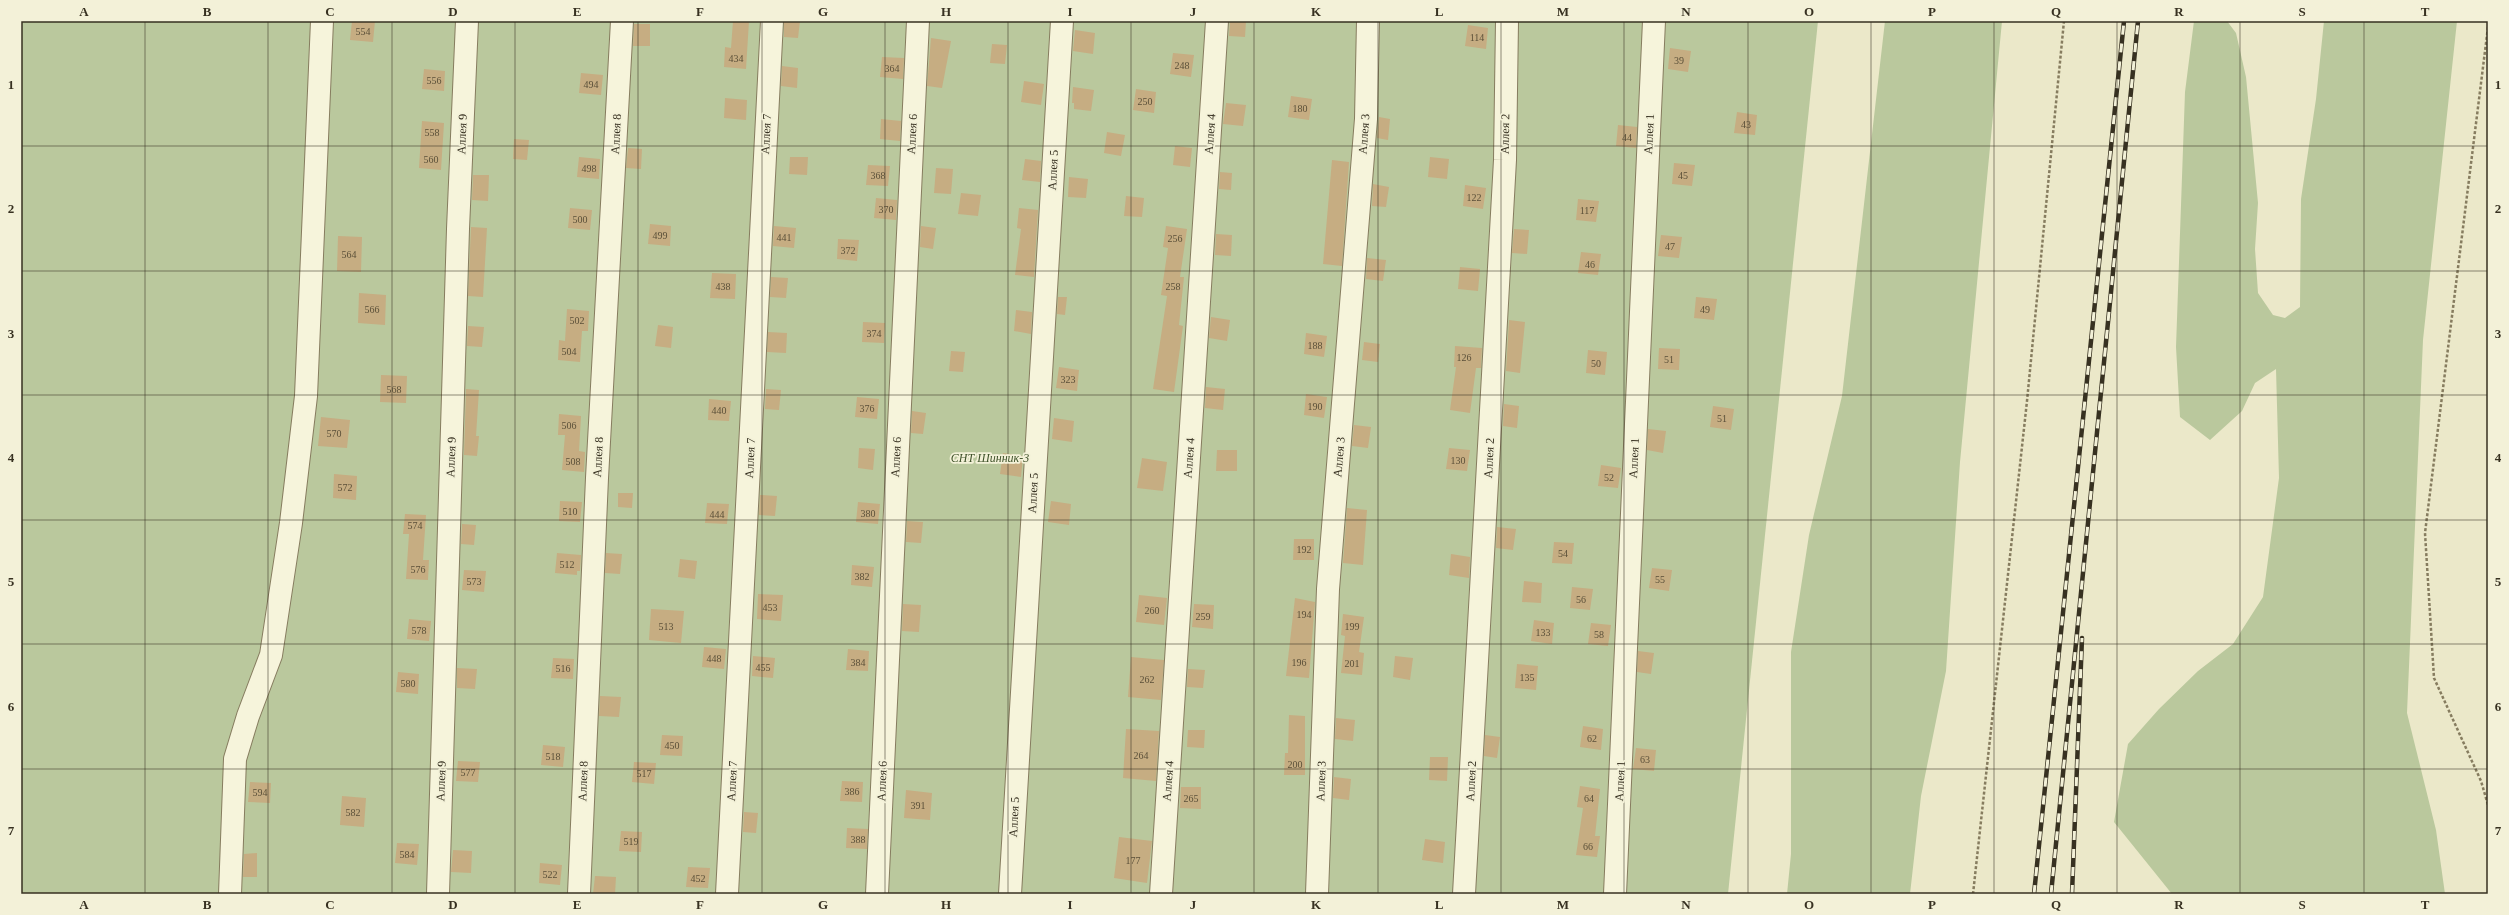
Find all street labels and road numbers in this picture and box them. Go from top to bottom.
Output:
street label: Аллея 8 [608,113,624,155]
street label: Аллея 7 [758,113,774,155]
street label: Аллея 6 [904,113,920,155]
street label: Аллея 4 [1202,113,1218,155]
street label: Аллея 3 [1356,113,1372,155]
street label: Аллея 1 [1641,113,1657,155]
street label: Аллея 9 [454,114,470,154]
street label: Аллея 2 [1498,114,1512,154]
street label: Аллея 5 [1045,149,1061,191]
street label: Аллея 8 [590,436,606,478]
street label: Аллея 6 [888,436,904,478]
street label: Аллея 3 [1330,436,1348,478]
street label: Аллея 9 [443,437,459,477]
street label: Аллея 7 [742,437,758,479]
street label: Аллея 4 [1181,437,1197,479]
street label: Аллея 2 [1481,437,1497,479]
street label: Аллея 1 [1626,437,1642,479]
street label: Аллея 5 [1025,472,1041,514]
street label: Аллея 7 [724,760,740,802]
street label: Аллея 4 [1160,760,1176,802]
street label: Аллея 2 [1463,760,1479,802]
street label: Аллея 1 [1612,760,1628,802]
street label: Аллея 9 [433,761,449,801]
street label: Аллея 8 [575,761,591,801]
street label: Аллея 6 [874,761,890,801]
street label: Аллея 3 [1313,761,1329,801]
street label: Аллея 5 [1006,796,1022,838]

